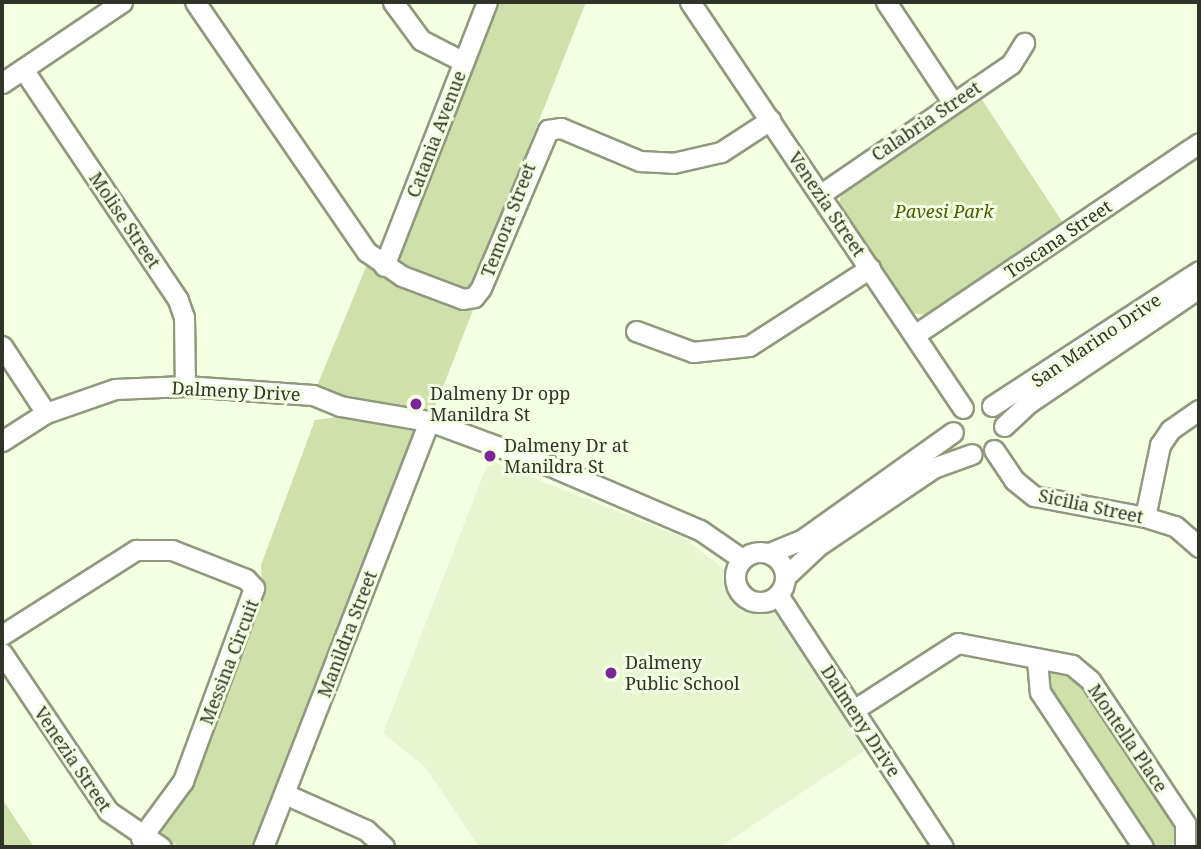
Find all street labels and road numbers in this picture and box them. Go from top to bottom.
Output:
street label: Catania Avenue [402,67,470,201]
street label: Calabria Street [867,76,985,166]
street label: Venezia Street [784,147,870,261]
street label: Temora Street [476,160,540,280]
street label: Molise Street [85,168,165,272]
street label: Toscana Street [1000,195,1116,283]
street label: San Marino Drive [1027,289,1165,391]
street label: Dalmeny Drive [171,377,301,405]
street label: Sicilia Street [1037,484,1145,528]
street label: Manildra Street [313,568,381,700]
street label: Messina Circuit [195,596,263,728]
street label: Dalmeny Drive [817,661,905,781]
street label: Montella Place [1084,680,1172,796]
street label: Venezia Street [30,702,116,816]

